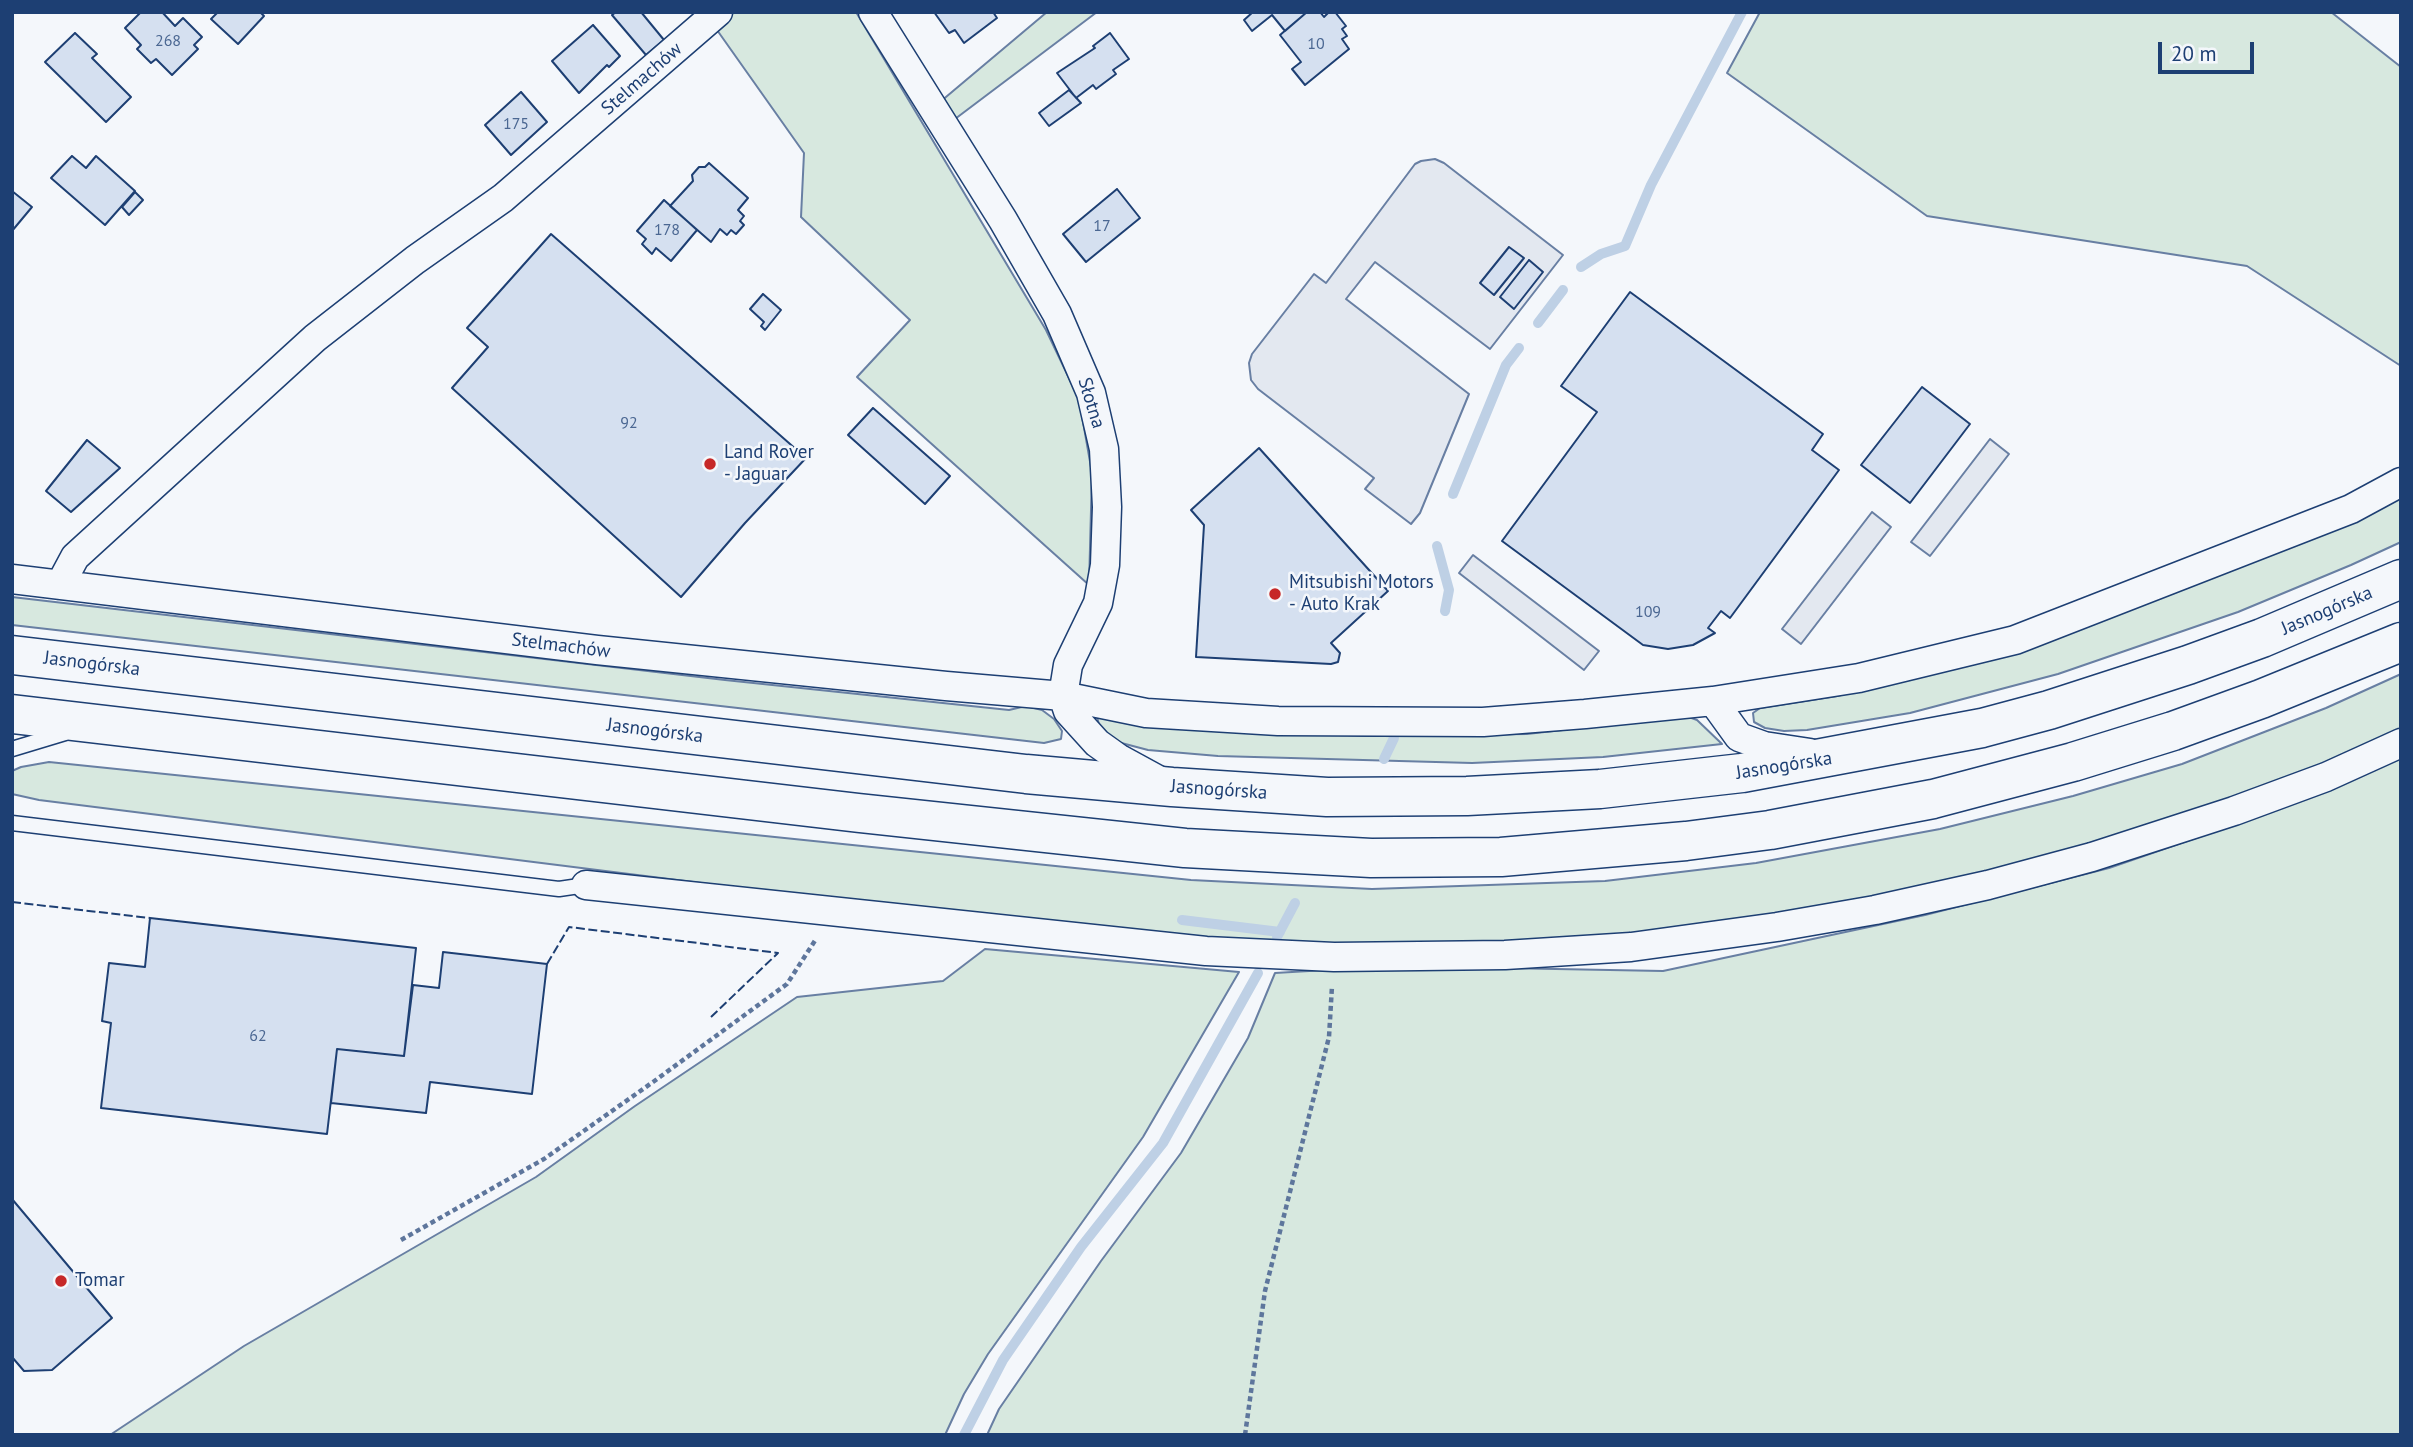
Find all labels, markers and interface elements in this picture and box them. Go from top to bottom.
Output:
scale bar [2161,28,2257,72]
house number: 268 [155,31,181,51]
house number: 10 [1307,34,1325,54]
street label: Stelmachów [597,38,687,120]
text: 20 m [2171,40,2217,67]
house number: 175 [503,114,529,134]
house number: 17 [1093,216,1111,236]
house number: 178 [654,220,680,240]
street label: Słotna [1072,375,1110,431]
house number: 92 [620,413,638,433]
place label: Land Rover - Jaguar [724,442,814,486]
marker: Land Rover - Jaguar [702,456,718,472]
place label: Mitsubishi Motors - Auto Krak [1289,572,1434,616]
street label: Jasnogórska [2278,582,2376,640]
marker: Mitsubishi Motors - Auto Krak [1267,586,1283,602]
house number: 109 [1635,602,1661,622]
street label: Stelmachów [510,629,612,663]
street label: Jasnogórska [43,647,141,681]
street label: Jasnogórska [606,714,704,748]
street label: Jasnogórska [1734,747,1834,785]
street label: Jasnogórska [1170,775,1268,805]
house number: 62 [249,1026,267,1046]
place label: Tomar [75,1270,125,1292]
marker: Tomar [53,1273,69,1289]

